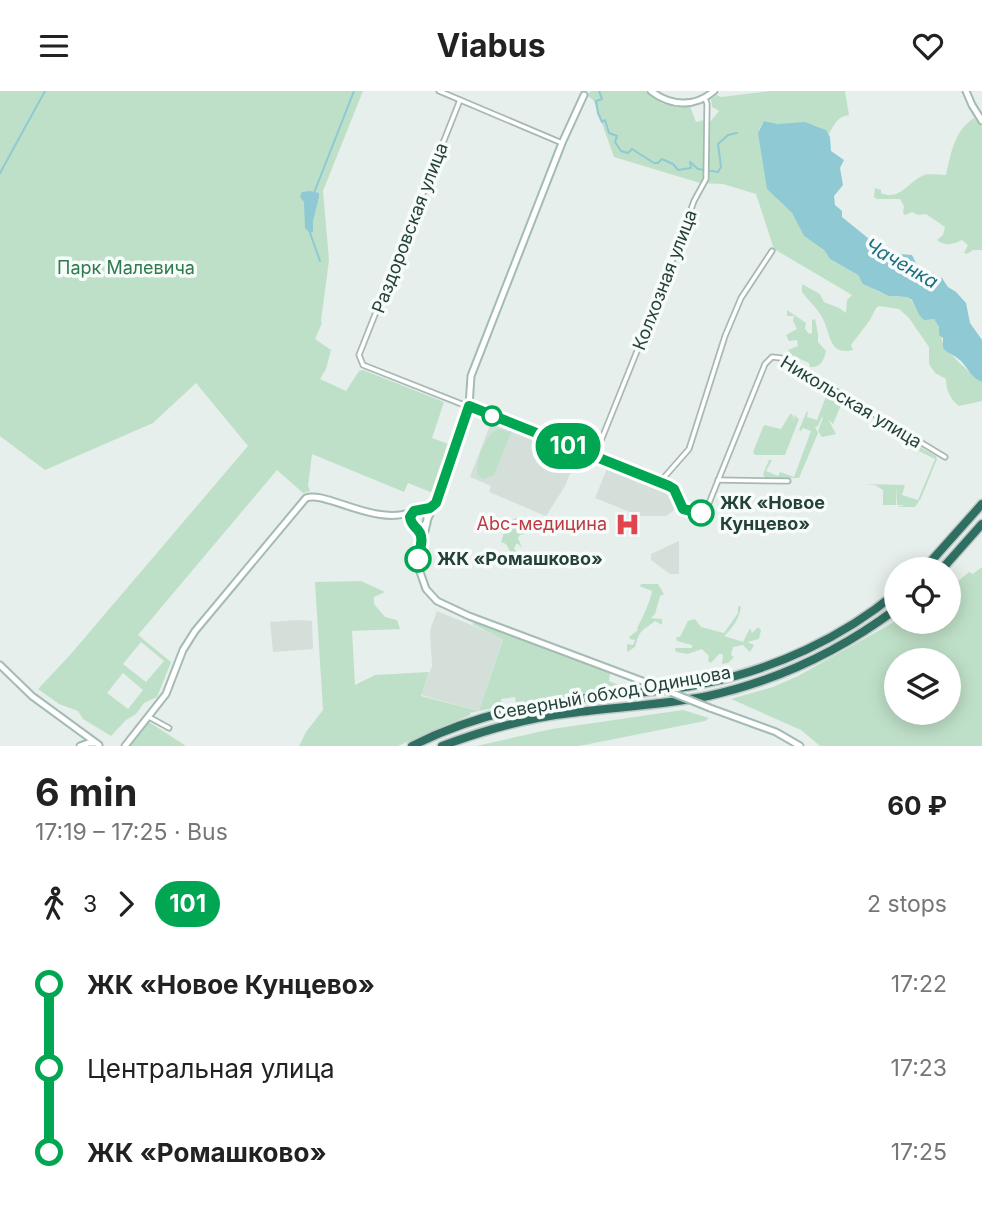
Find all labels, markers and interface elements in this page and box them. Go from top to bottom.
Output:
text: Viabus [436,26,546,65]
icon: menu [35,27,73,65]
icon: heart [909,27,947,65]
street label: Раздоровская улица [367,140,452,316]
street label: Колхозная улица [628,207,701,353]
water label: Чаченка [861,233,942,294]
park label: Парк Малевича [57,257,195,278]
street label: Никольская улица [777,351,926,452]
unlabelled marker [482,406,502,426]
line badge: 101 [528,423,608,469]
text: 101 [550,431,586,460]
place label: ЖК «Новое Кунцево» [720,492,825,534]
marker: ЖК «Новое Кунцево» [688,500,714,526]
hospital icon: Abc-медицина [613,510,641,538]
place label: Abc-медицина [477,513,607,534]
marker: ЖК «Ромашково» [405,546,431,572]
place label: ЖК «Ромашково» [437,548,603,569]
map controls [884,557,961,725]
button: locate [884,557,961,634]
button: layers [884,648,961,725]
street label: Северный обход Одинцова [491,661,732,724]
text: 6 min [35,769,137,815]
text: 60 ₽ [887,790,947,821]
text: 17:19 – 17:25 · Bus [35,818,228,846]
icon: walk [35,885,73,923]
icon: forward [107,885,145,923]
text: 101 [169,889,206,918]
text: 3 [83,890,97,918]
text: 2 stops [867,890,947,918]
text: ЖК «Новое Кунцево» [87,969,375,1000]
text: 17:22 [891,970,947,998]
text: Центральная улица [87,1053,335,1084]
text: 17:23 [891,1054,947,1082]
text: ЖК «Ромашково» [87,1137,327,1168]
text: 17:25 [891,1138,947,1166]

